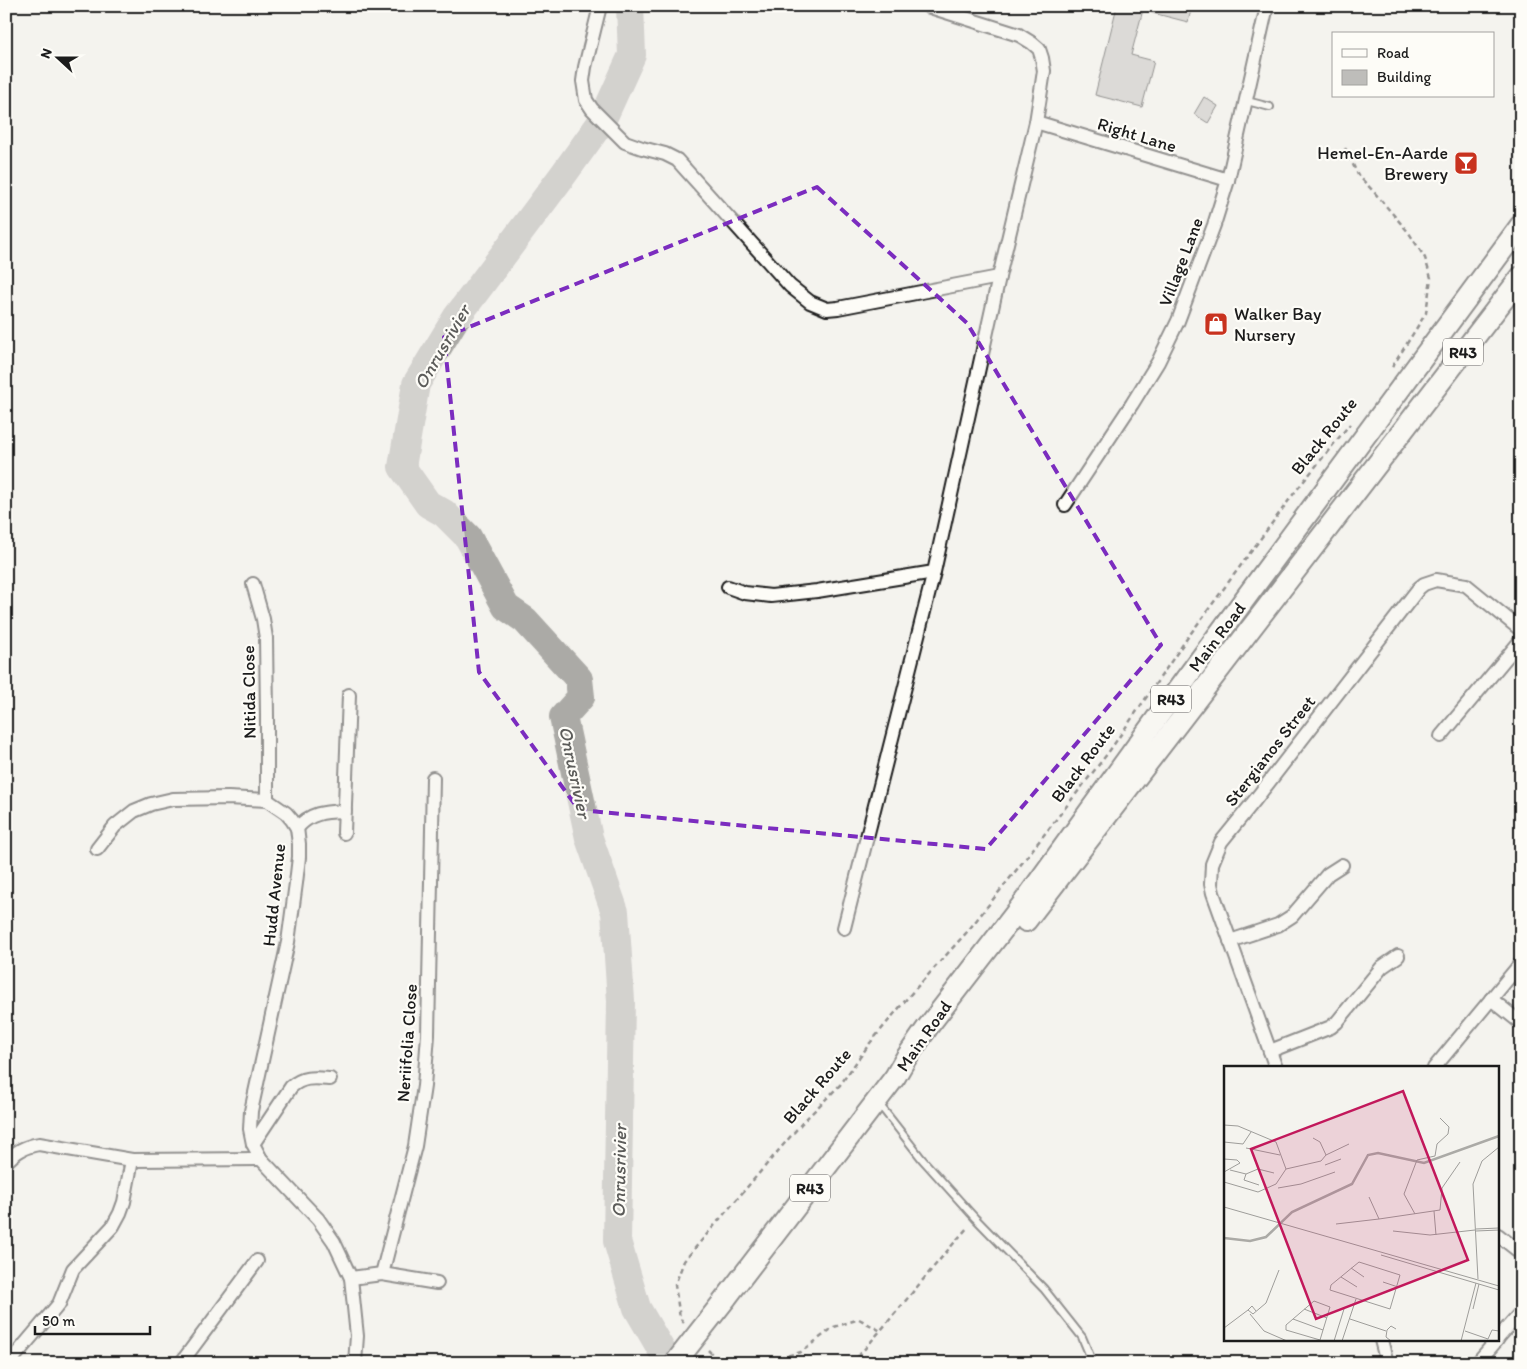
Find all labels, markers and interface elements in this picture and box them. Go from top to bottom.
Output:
north arrow [32,32,82,82]
legend [1332,32,1494,98]
text: Road [1377,44,1410,62]
text: N [37,46,56,61]
text: Building [1377,68,1431,86]
street label: Right Lane [1095,113,1179,157]
place label: Hemel-En-Aarde Brewery [1317,142,1449,185]
bar icon: Hemel-En-Aarde Brewery [1453,150,1479,176]
street label: Village Lane [1154,214,1208,310]
water label: Onrusrivier [409,299,477,393]
place label: Walker Bay Nursery [1234,303,1322,346]
shop icon: Walker Bay Nursery [1203,311,1229,337]
road number: R43 [1443,338,1483,366]
street label: Black Route [1286,393,1362,479]
street label: Main Road [1184,597,1251,676]
street label: Nitida Close [237,645,261,739]
road number: R43 [1151,686,1191,712]
street label: Stergianos Street [1220,691,1320,811]
street label: Black Route [1046,719,1120,807]
water label: Onrusrivier [554,724,596,822]
street label: Hudd Avenue [258,843,290,947]
street label: Neriifolia Close [392,983,422,1103]
street label: Main Road [892,996,957,1076]
street label: Black Route [778,1044,856,1128]
inset map [1224,1066,1500,1342]
water label: Onrusrivier [607,1122,631,1218]
road number: R43 [790,1174,830,1202]
scale bar [35,1304,150,1336]
text: 50 m [42,1312,75,1330]

